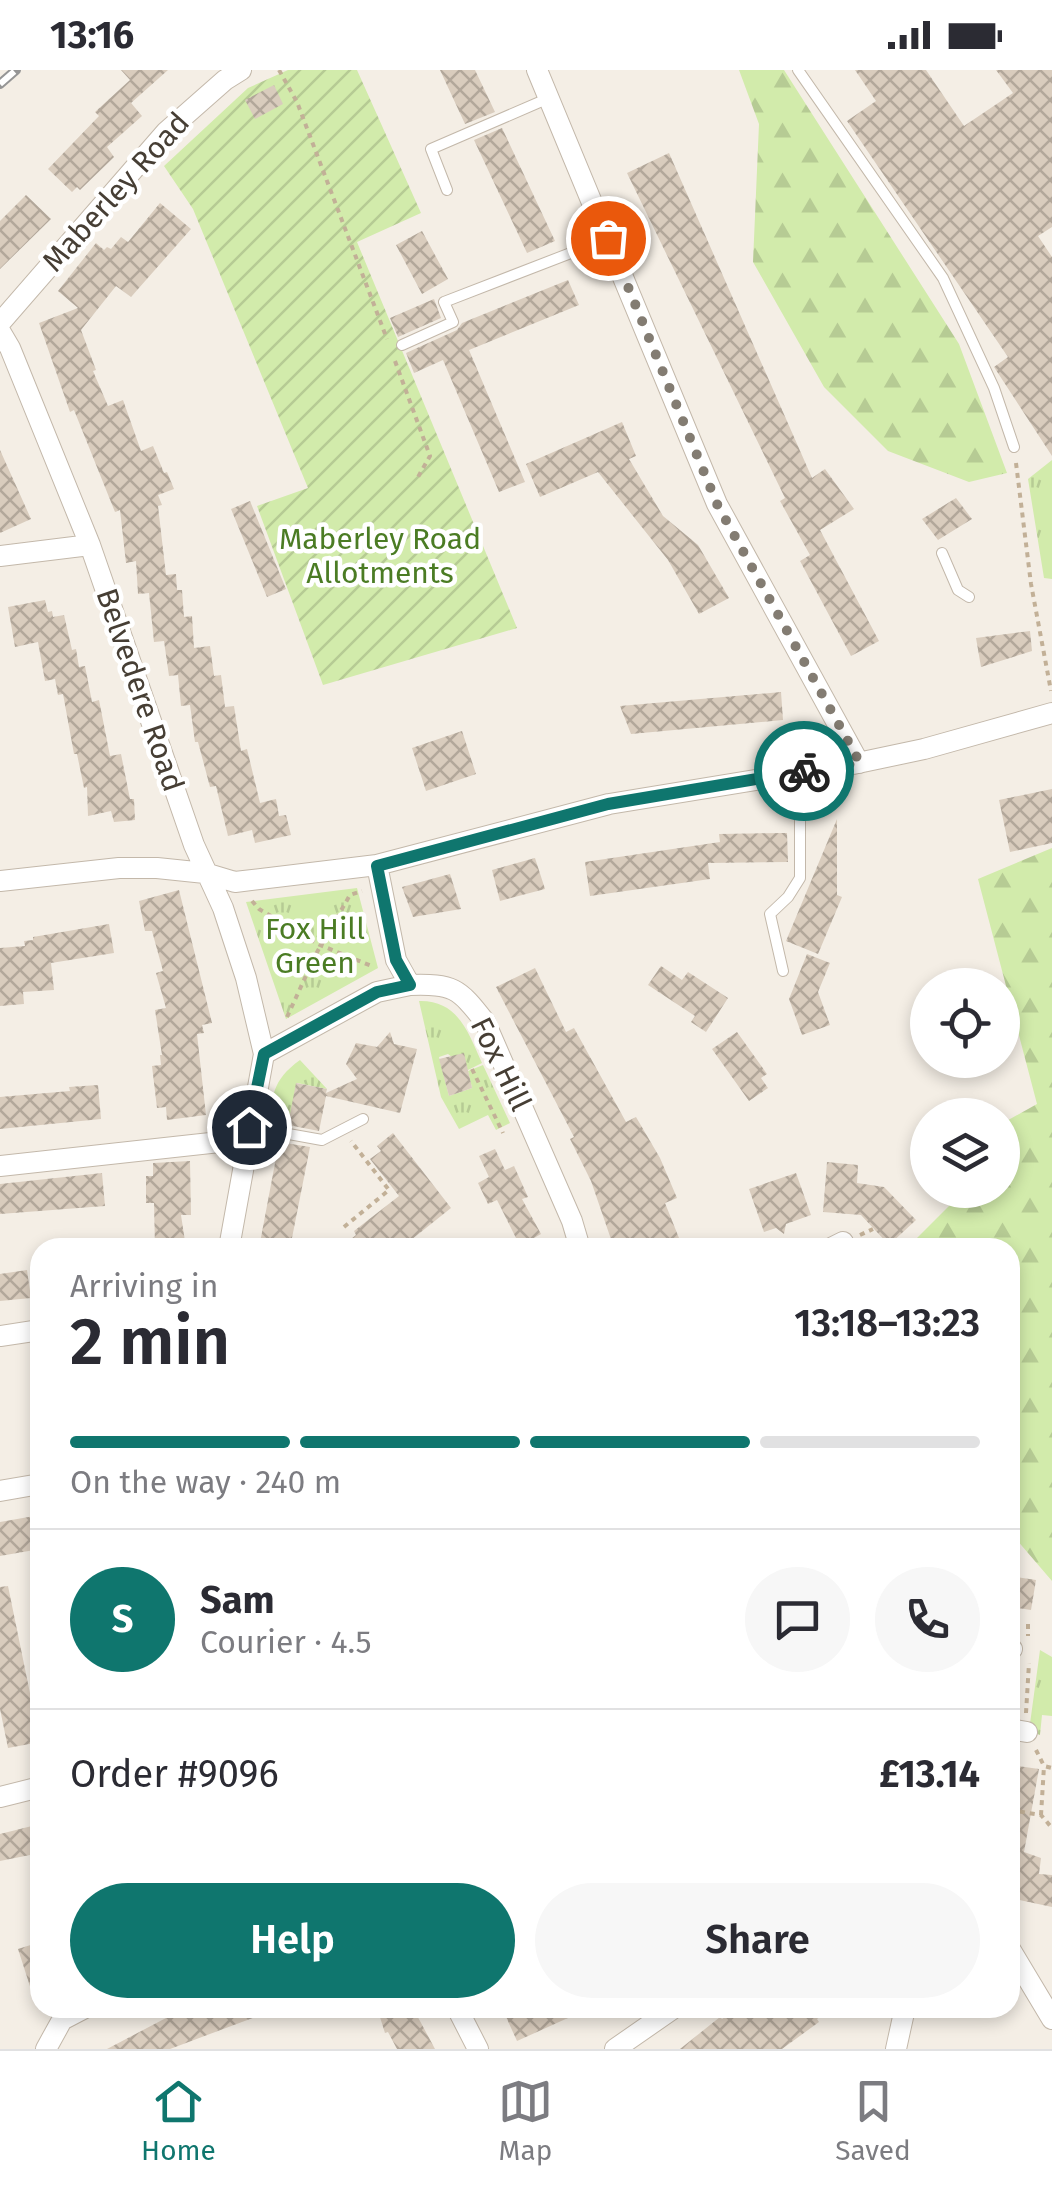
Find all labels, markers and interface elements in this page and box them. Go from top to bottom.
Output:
text: 13:16 [50,12,134,58]
street label: Maberley Road [35,105,197,279]
pin [566,196,651,281]
icon: bag [581,211,636,266]
park label: Maberley Road Allotments [279,521,481,591]
street label: Belvedere Road [88,584,192,796]
courier [754,721,854,821]
icon: bike [777,744,832,799]
park label: Fox Hill Green [265,911,365,981]
map controls [910,968,1020,1208]
button: locate [910,968,1020,1078]
street label: Fox Hill [463,1011,539,1117]
pin [207,1085,292,1170]
button: layers [910,1098,1020,1208]
icon: home [222,1100,277,1155]
text: Arriving in [70,1267,218,1305]
text: 13:18–13:23 [794,1300,980,1346]
text: 2 min [70,1303,230,1381]
text: On the way · 240 m [70,1463,341,1501]
button: chat [745,1567,850,1672]
button: phone [875,1567,980,1672]
text: Sam [200,1577,275,1623]
text: S [112,1596,133,1642]
text: Courier · 4.5 [200,1623,371,1661]
text: Order #9096 [70,1751,279,1797]
text: £13.14 [879,1751,980,1797]
button: Help [70,1883,515,1998]
button: Share [535,1883,980,1998]
tab: Home [141,2074,216,2167]
tab: Map [498,2074,553,2167]
tab: Saved [835,2074,911,2167]

